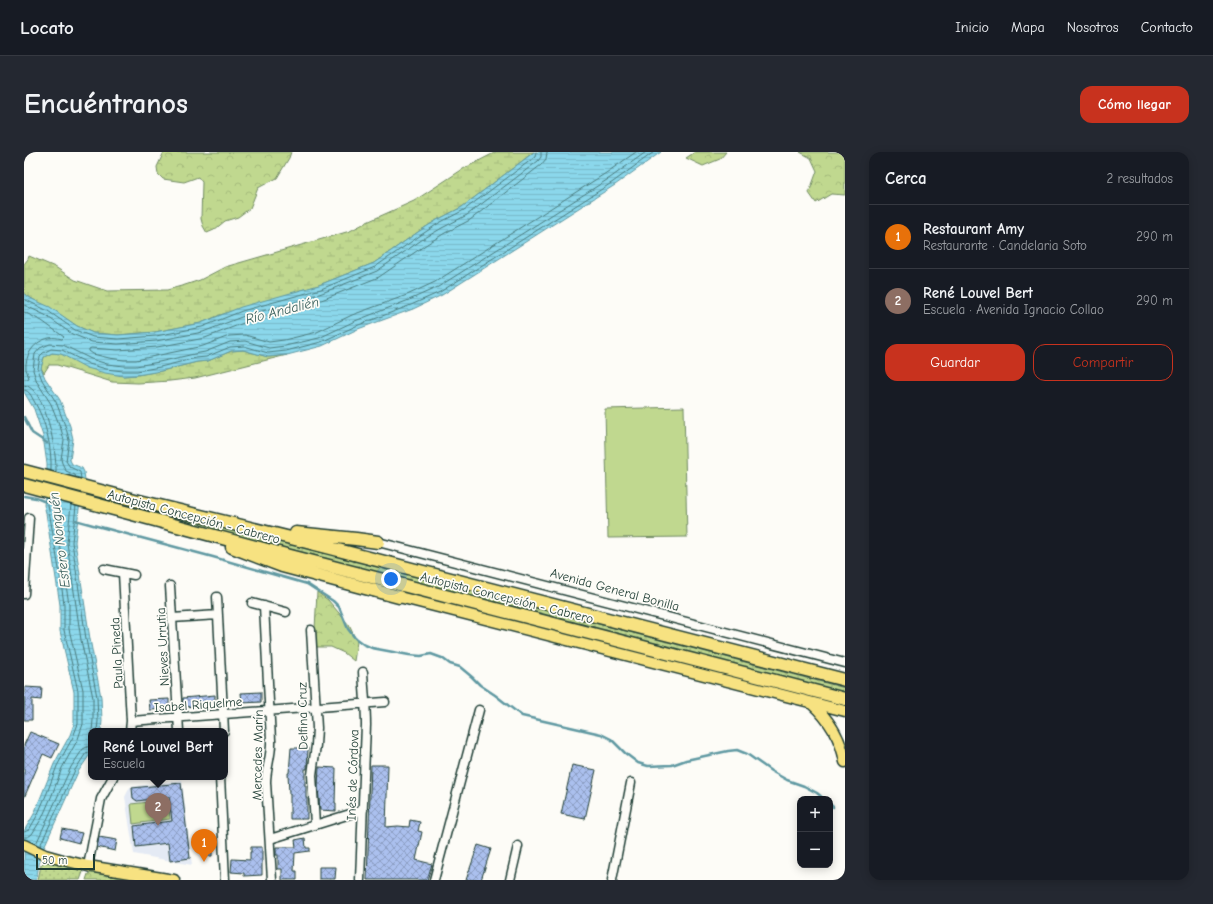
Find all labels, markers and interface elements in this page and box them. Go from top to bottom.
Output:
text: Locato [20,17,74,39]
text: Inicio [955,19,989,36]
text: Mapa [1011,19,1045,36]
text: Nosotros [1067,19,1119,36]
text: Contacto [1141,19,1193,36]
button: Cómo llegar [1080,86,1189,123]
text: Encuéntranos [24,88,188,120]
text: Cerca [885,169,927,188]
text: 2 resultados [1106,171,1173,186]
text: Restaurant Amy [923,220,1024,238]
text: 1 [895,229,901,244]
text: 290 m [1136,229,1173,244]
text: Restaurante · Candelaria Soto [923,238,1087,253]
text: René Louvel Bert [923,284,1033,302]
water label: Río Andalién [244,293,321,328]
text: 2 [895,293,901,308]
text: 290 m [1136,293,1173,308]
text: Escuela · Avenida Ignacio Collao [923,302,1104,317]
button: Guardar [885,344,1025,381]
button: Compartir [1033,344,1173,381]
street label: Autopista Concepción - Cabrero [106,486,282,547]
water label: Estero Nonguén [45,491,74,589]
street label: Avenida General Bonilla [549,565,681,614]
your location [381,569,401,589]
street label: Autopista Concepción - Cabrero [419,569,595,626]
street label: Nieves Urrutia [153,607,172,687]
street label: Paula Pineda [107,617,126,689]
street label: Delfina Cruz [294,682,311,750]
street label: Isabel Riquelme [153,694,243,715]
street label: Mercedes Marín [249,709,266,801]
popup [88,728,228,780]
street label: Inés de Córdova [343,729,362,821]
text: René Louvel Bert [103,738,213,756]
text: Escuela [103,756,145,771]
pin: 2 [145,793,171,826]
map controls [797,796,833,868]
button: + [797,796,833,832]
pin: 1 [191,829,217,862]
button: − [797,832,833,868]
scale bar [36,852,95,871]
text: 50 m [42,854,67,867]

